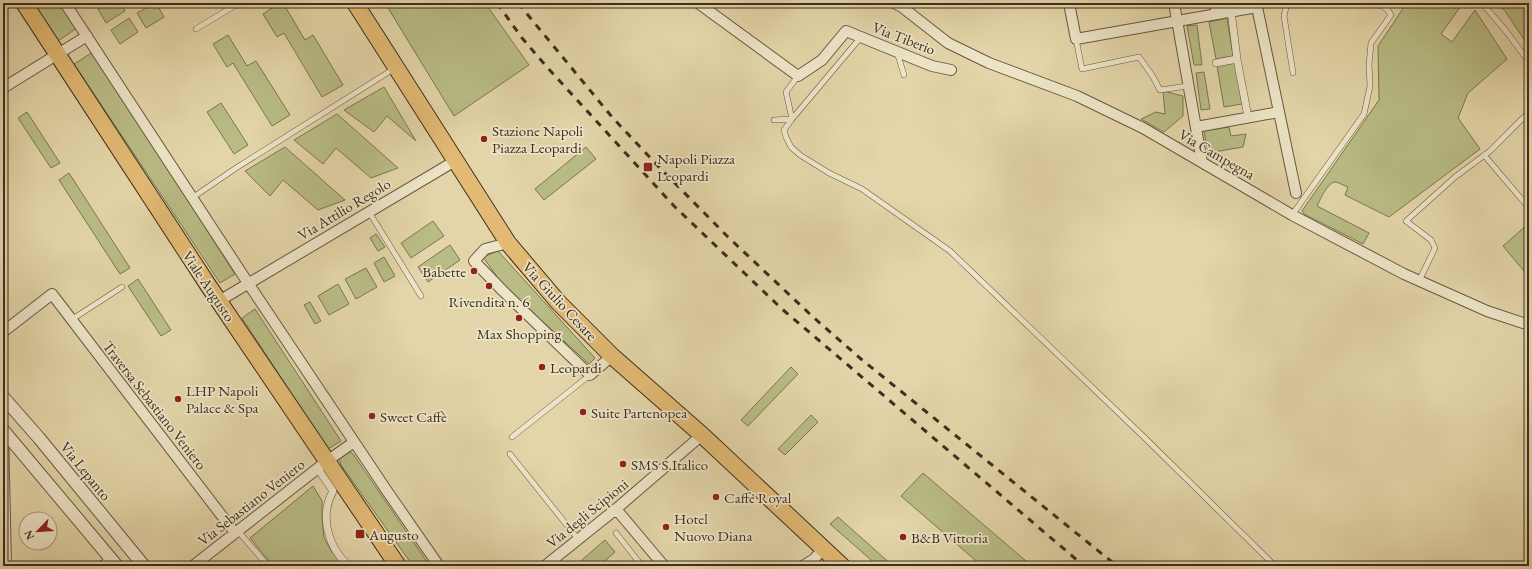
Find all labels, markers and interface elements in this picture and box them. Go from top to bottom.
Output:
street label: Via Tiberio [870,17,938,59]
place label: Stazione Napoli Piazza Leopardi [492,121,583,157]
street label: Via Campegna [1176,125,1258,183]
marker: Stazione Napoli Piazza Leopardi [479,134,489,144]
place label: Napoli Piazza Leopardi [657,149,735,185]
marker: Napoli Piazza Leopardi [642,161,654,173]
street label: Via Attilio Regolo [294,174,394,244]
street label: Viale Augusto [178,247,240,325]
street label: Via Giulio Cesare [519,258,601,344]
place label: Babette [422,262,466,281]
marker: Babette [469,266,479,276]
marker: Rivendita n. 6 [484,281,494,291]
place label: Rivendita n. 6 [449,292,529,311]
marker: Max Shopping [514,313,524,323]
place label: Max Shopping [477,324,562,343]
street label: Traversa Sebastiano Veniero [99,337,211,473]
place label: Leopardi [550,358,602,377]
marker: Leopardi [537,362,547,372]
place label: LHP Napoli Palace & Spa [186,381,259,417]
marker: LHP Napoli Palace & Spa [173,394,183,404]
place label: Suite Partenopea [591,403,687,422]
place label: Sweet Caffè [380,407,447,426]
marker: Suite Partenopea [578,407,588,417]
marker: Sweet Caffè [367,411,377,421]
street label: Via Lepanto [56,438,116,504]
street label: Via Sebastiano Veniero [194,454,308,550]
place label: SMS S.Italico [631,455,708,474]
marker: SMS S.Italico [618,459,628,469]
street label: Via degli Scipioni [542,474,632,552]
place label: Caffé Royal [724,488,792,507]
marker: Caffé Royal [711,492,721,502]
place label: Hotel Nuovo Diana [674,509,752,545]
north arrow [18,511,58,551]
marker: Hotel Nuovo Diana [661,522,671,532]
place label: Augusto [368,525,419,544]
text: N [21,528,37,542]
marker: Augusto [354,528,366,540]
place label: B&B Vittoria [911,528,988,547]
marker: B&B Vittoria [898,532,908,542]

